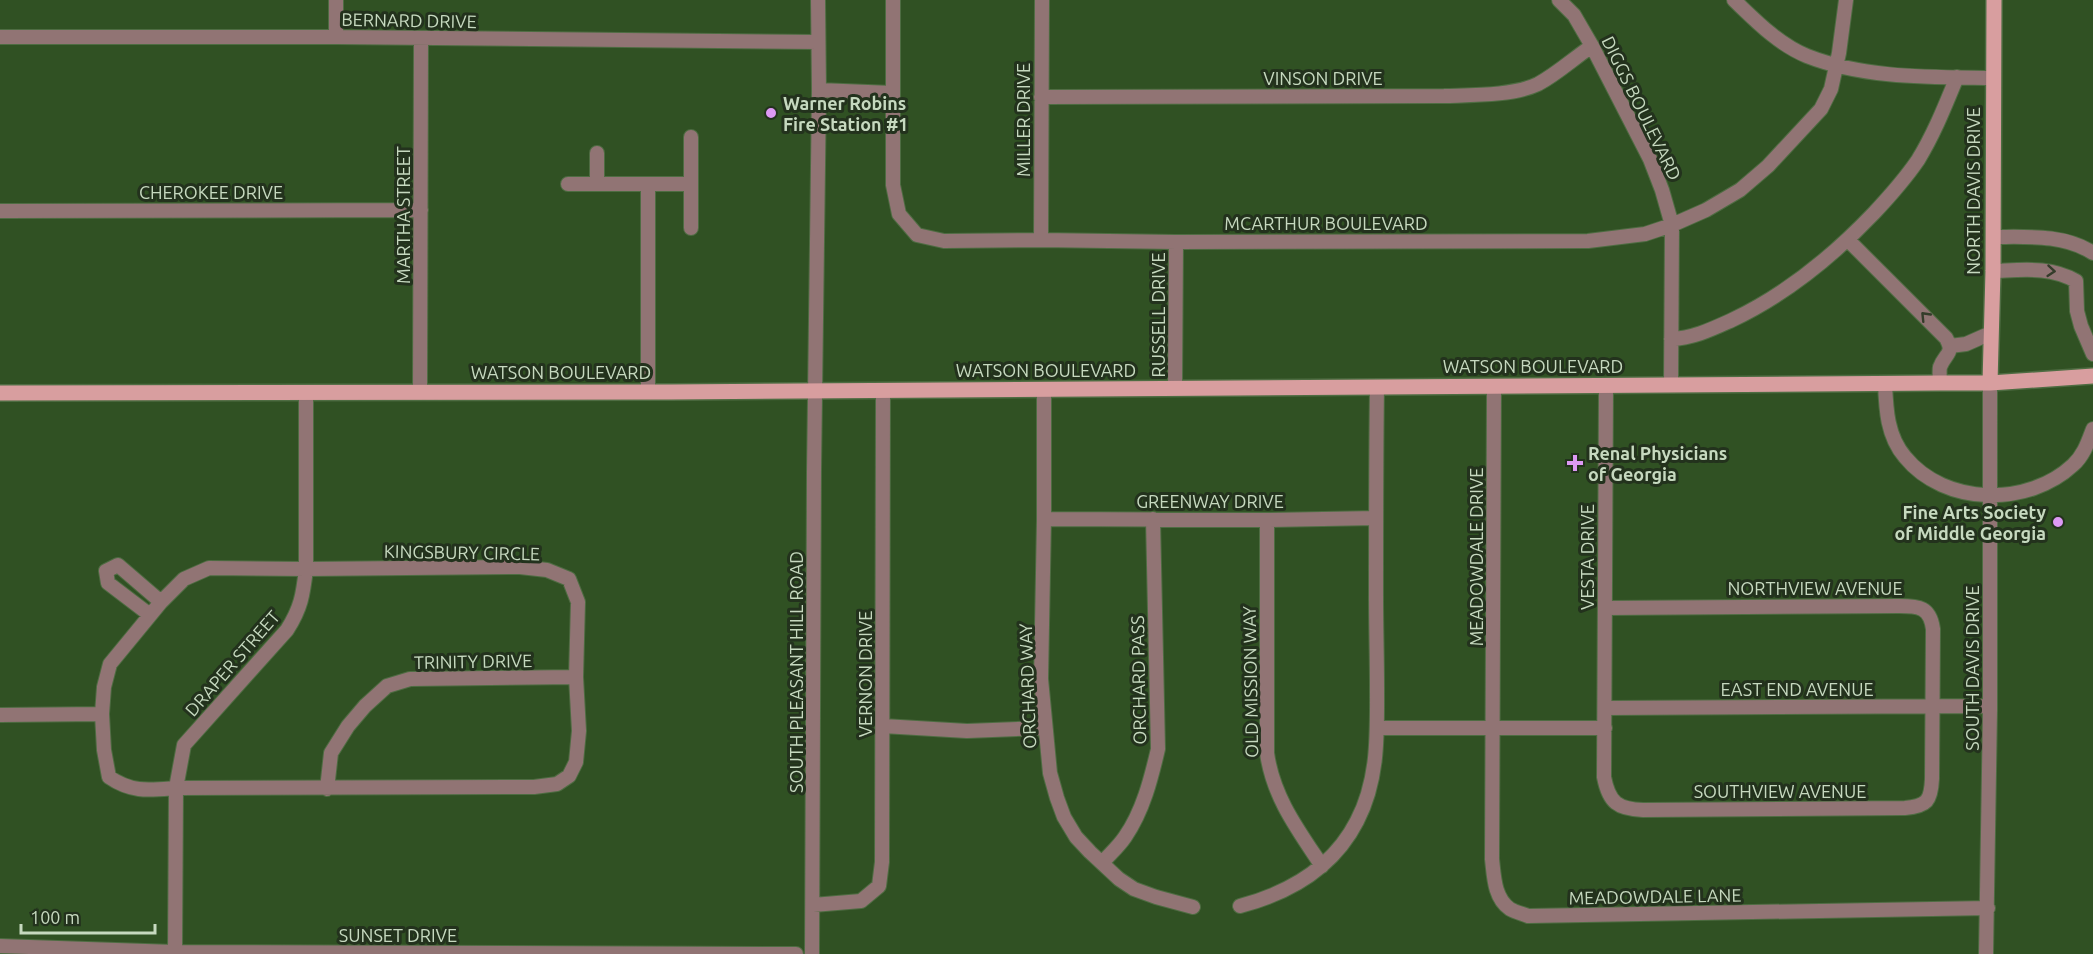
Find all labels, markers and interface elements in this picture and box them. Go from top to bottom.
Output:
street label: BERNARD DRIVE [341,9,477,31]
street label: DIGGS BOULEVARD [1598,33,1686,183]
street label: MILLER DRIVE [1013,63,1033,177]
street label: VINSON DRIVE [1263,68,1383,88]
place label: Warner Robins Fire Station #1 [783,93,908,134]
marker: Warner Robins Fire Station #1 [764,106,778,120]
street label: NORTH DAVIS DRIVE [1963,107,1983,275]
street label: MARTHA STREET [393,146,413,284]
street label: CHEROKEE DRIVE [139,182,283,202]
street label: MCARTHUR BOULEVARD [1224,213,1428,233]
street label: RUSSELL DRIVE [1148,253,1168,378]
one-way arrow [2047,264,2056,277]
one-way arrow [1921,312,1932,322]
street label: WATSON BOULEVARD [1443,356,1623,376]
street label: WATSON BOULEVARD [956,360,1136,380]
street label: WATSON BOULEVARD [471,362,651,382]
place label: Renal Physicians of Georgia [1588,443,1727,484]
marker: Renal Physicians of Georgia [1566,454,1584,472]
street label: MEADOWDALE DRIVE [1466,468,1486,646]
street label: GREENWAY DRIVE [1136,491,1284,511]
place label: Fine Arts Society of Middle Georgia [1895,502,2046,543]
street label: VESTA DRIVE [1577,504,1597,610]
marker: Fine Arts Society of Middle Georgia [2051,515,2065,529]
street label: KINGSBURY CIRCLE [384,541,540,563]
street label: SOUTH PLEASANT HILL ROAD [786,551,806,793]
street label: NORTHVIEW AVENUE [1727,578,1903,598]
street label: SOUTH DAVIS DRIVE [1962,585,1982,751]
street label: OLD MISSION WAY [1239,605,1261,758]
street label: DRAPER STREET [181,606,283,720]
street label: VERNON DRIVE [855,611,875,737]
street label: ORCHARD PASS [1127,615,1149,745]
street label: ORCHARD WAY [1015,622,1039,749]
street label: TRINITY DRIVE [414,650,532,672]
street label: EAST END AVENUE [1720,679,1874,699]
street label: SOUTHVIEW AVENUE [1694,781,1866,801]
street label: MEADOWDALE LANE [1568,884,1742,908]
scale bar [21,897,154,935]
text: 100 m [30,907,80,927]
street label: SUNSET DRIVE [339,925,457,945]

